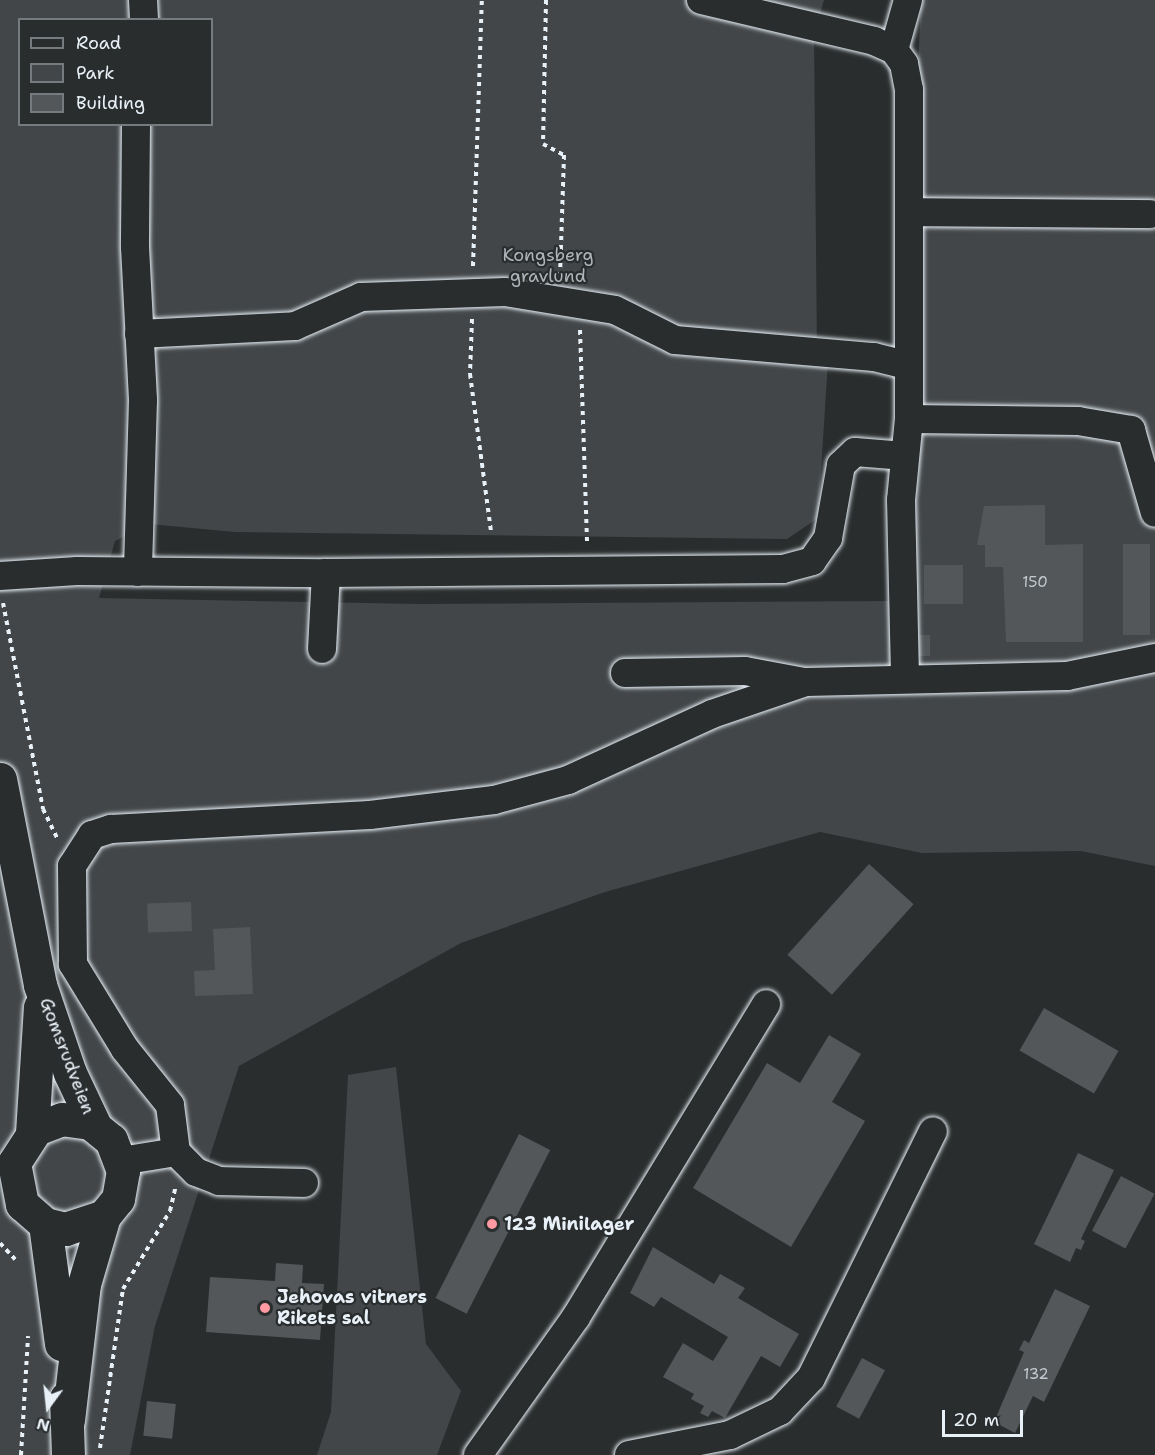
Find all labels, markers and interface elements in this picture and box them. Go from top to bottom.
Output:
legend [18,18,213,126]
text: Road [76,31,121,55]
text: Park [76,61,115,85]
text: Building [76,91,145,115]
park label: Kongsberg gravlund [502,245,594,288]
house number: 150 [1022,574,1048,592]
street label: Gomsrudveien [35,995,99,1117]
place label: 123 Minilager [504,1213,634,1235]
marker: 123 Minilager [485,1217,499,1231]
place label: Jehovas vitners Rikets sal [277,1287,427,1330]
marker: Jehovas vitners Rikets sal [258,1301,272,1315]
house number: 132 [1023,1366,1049,1384]
north arrow [18,1377,78,1437]
scale bar [945,1398,1026,1436]
text: 20 m [953,1408,999,1432]
text: N [34,1413,52,1437]

